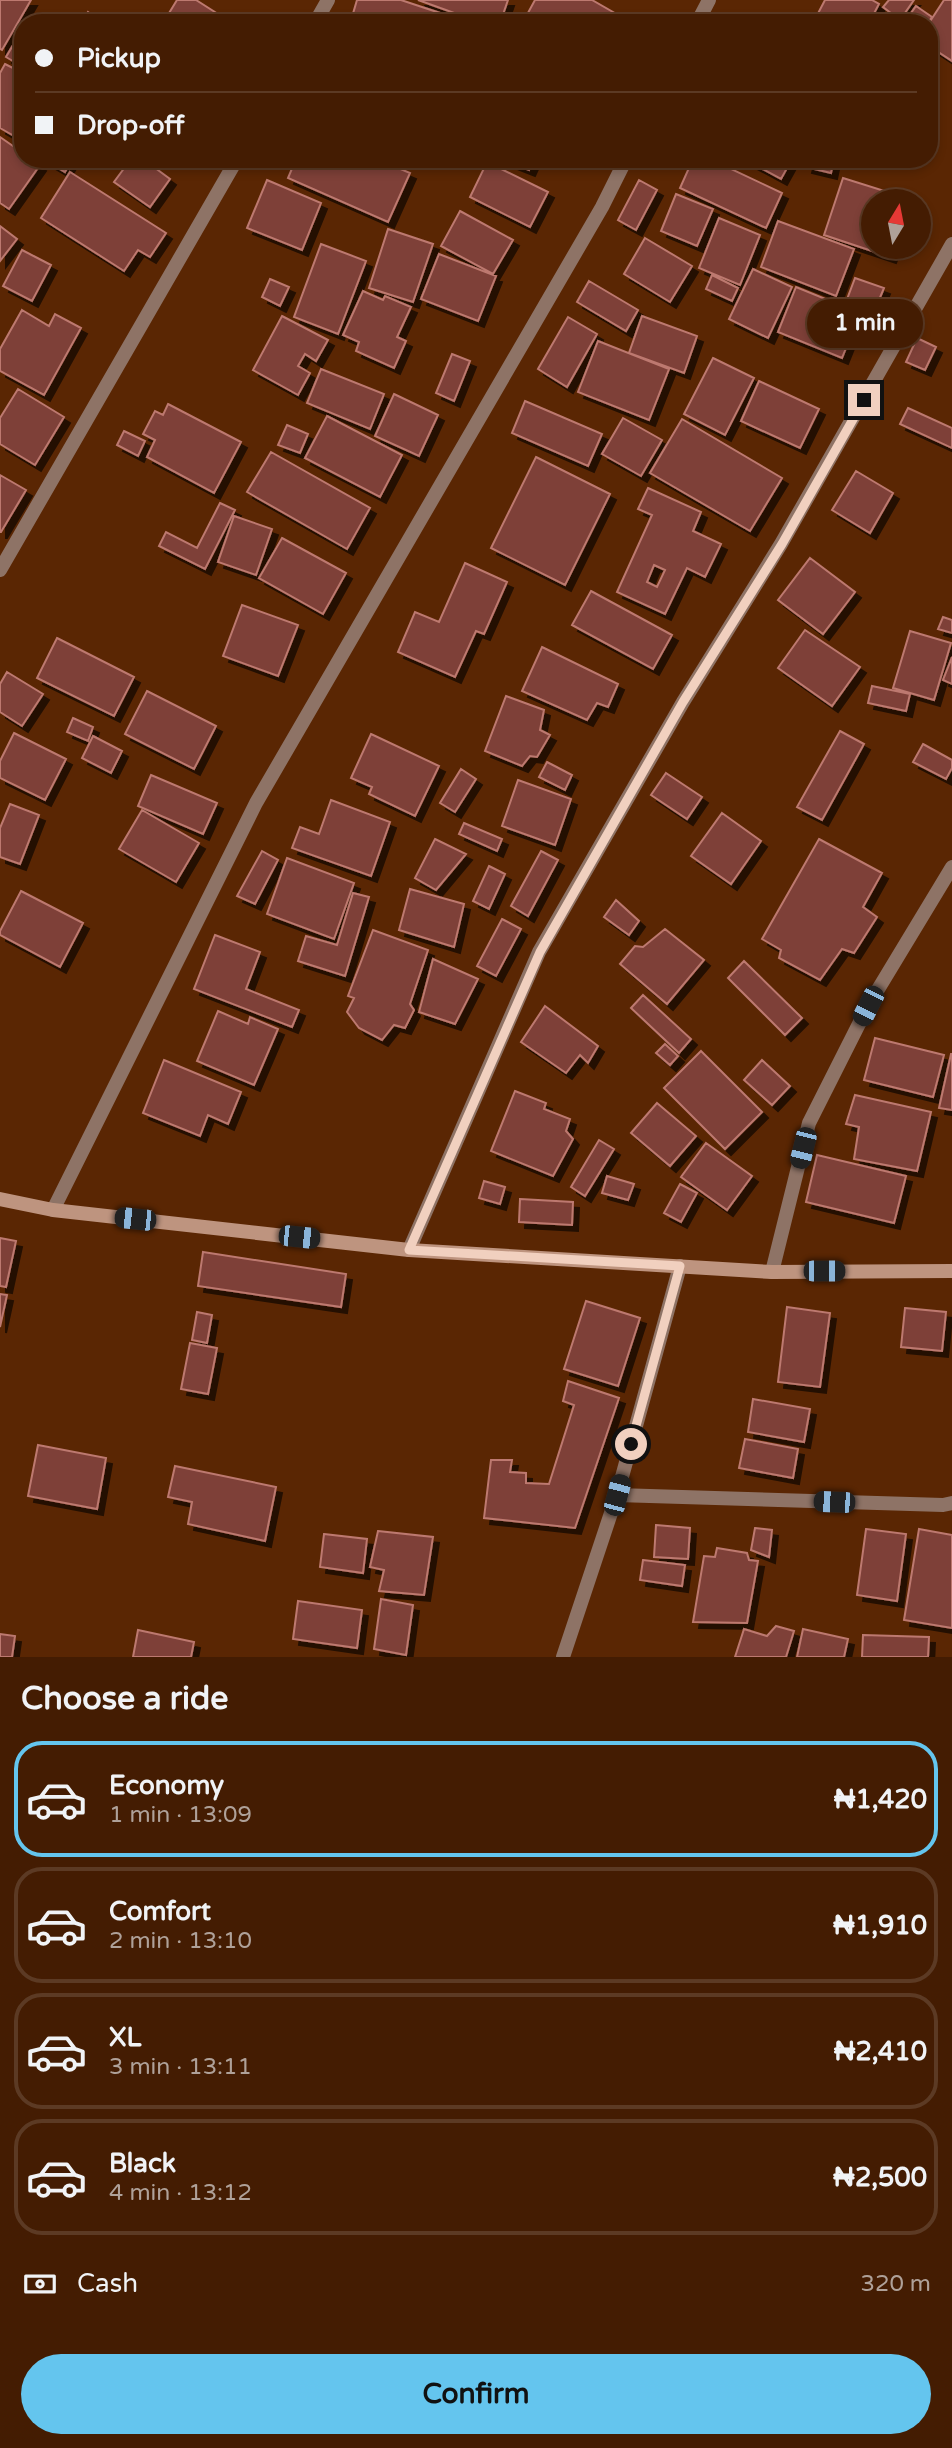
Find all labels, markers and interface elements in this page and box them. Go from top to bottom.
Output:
text: Pickup [77,43,161,74]
text: Drop-off [77,110,184,141]
north arrow [861,189,931,259]
map controls [861,189,931,259]
callout: 1 min [806,298,922,348]
text: 1 min [834,309,896,337]
route end [848,384,880,416]
car [850,983,887,1029]
car [788,1125,819,1171]
car [114,1206,157,1232]
car [278,1224,321,1250]
car [804,1261,846,1282]
route start [615,1428,647,1460]
car [602,1472,633,1518]
car [813,1491,856,1513]
text: Choose a ride [21,1680,228,1718]
icon: car [25,1768,88,1831]
text: Economy [109,1770,224,1801]
text: ₦1,420 [834,1784,927,1815]
text: 1 min · 13:09 [109,1801,252,1829]
icon: car [25,1894,88,1957]
text: Comfort [109,1896,211,1927]
text: ₦1,910 [833,1910,927,1941]
text: 2 min · 13:10 [109,1927,252,1955]
icon: car [25,2020,88,2083]
text: XL [109,2022,141,2053]
text: ₦2,410 [834,2036,927,2067]
text: 3 min · 13:11 [109,2053,252,2081]
icon: car [25,2146,88,2209]
text: Black [109,2148,176,2179]
text: ₦2,500 [833,2162,927,2193]
text: 4 min · 13:12 [109,2179,252,2207]
icon: cash [21,2265,59,2303]
text: Cash [77,2268,138,2299]
text: 320 m [861,2270,931,2298]
button: Confirm [21,2354,931,2434]

